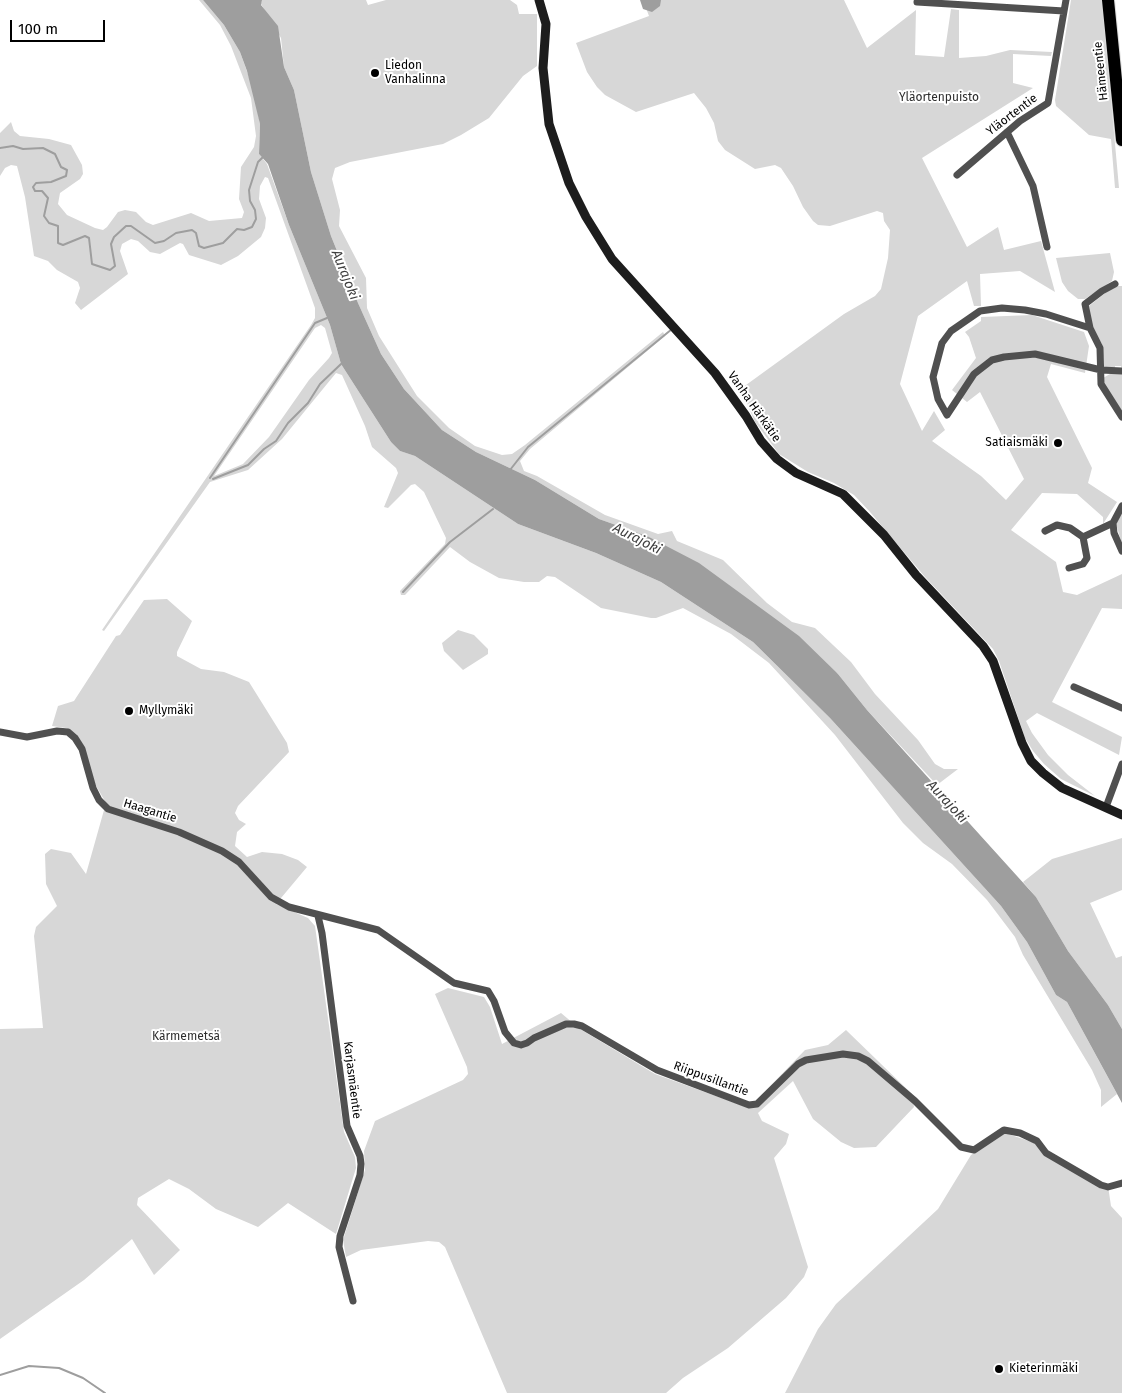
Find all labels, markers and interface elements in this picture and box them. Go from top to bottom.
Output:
scale bar [12,10,108,42]
text: 100 m [18,20,58,38]
street label: Hämeentie [1091,41,1111,101]
place label: Liedon Vanhalinna [385,59,446,87]
marker: Liedon Vanhalinna [369,67,381,79]
park label: Yläortenpuisto [899,91,979,105]
street label: Yläortentie [984,91,1040,139]
water label: Aurajoki [327,248,363,302]
street label: Vanha Härkätie [724,369,784,445]
place label: Satiaismäki [985,436,1048,450]
marker: Satiaismäki [1052,437,1064,449]
water label: Aurajoki [610,520,664,558]
place label: Myllymäki [139,704,193,718]
marker: Myllymäki [123,705,135,717]
water label: Aurajoki [923,777,971,827]
street label: Haagantie [122,796,178,826]
park label: Kärmemetsä [152,1030,220,1044]
street label: Karjasmäentie [340,1040,364,1120]
street label: Riippusillantie [671,1059,751,1099]
place label: Kieterinmäki [1009,1362,1078,1376]
marker: Kieterinmäki [993,1363,1005,1375]

